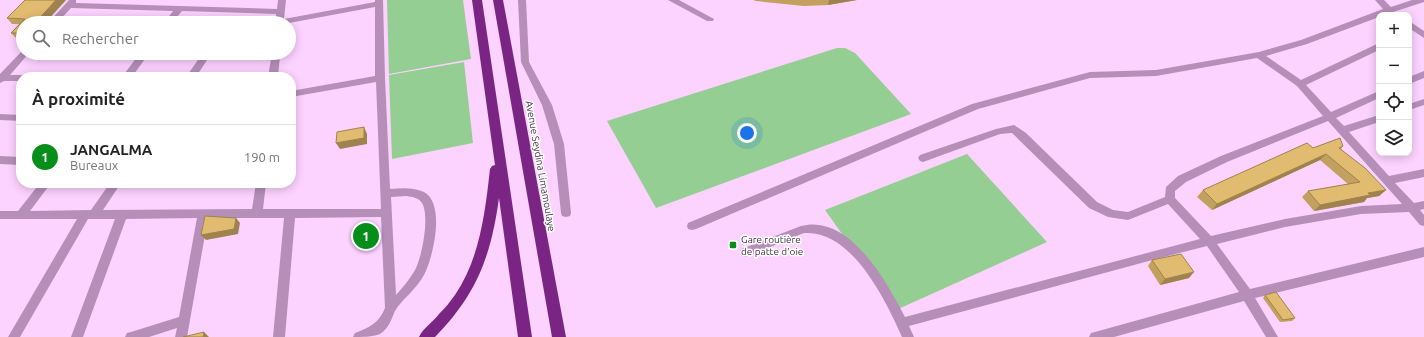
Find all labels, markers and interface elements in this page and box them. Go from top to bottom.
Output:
map controls [1376,12,1412,156]
button: + [1376,12,1412,48]
search box [16,16,296,60]
icon: search [30,27,52,49]
text: Rechercher [62,30,139,47]
button: − [1376,48,1412,84]
button: locate [1376,84,1412,120]
text: À proximité [32,89,125,108]
street label: Avenue Seydina Limamoulaye [524,100,557,232]
button: layers [1376,120,1412,156]
your location [737,123,757,143]
text: JANGALMA [70,141,152,158]
text: 1 [41,150,49,164]
text: 190 m [244,150,280,164]
text: Bureaux [70,158,118,172]
pin: 1 [353,221,379,251]
place label: Gare routière de patte d'oie [741,234,803,257]
marker: Gare routière de patte d'oie [728,240,738,250]

